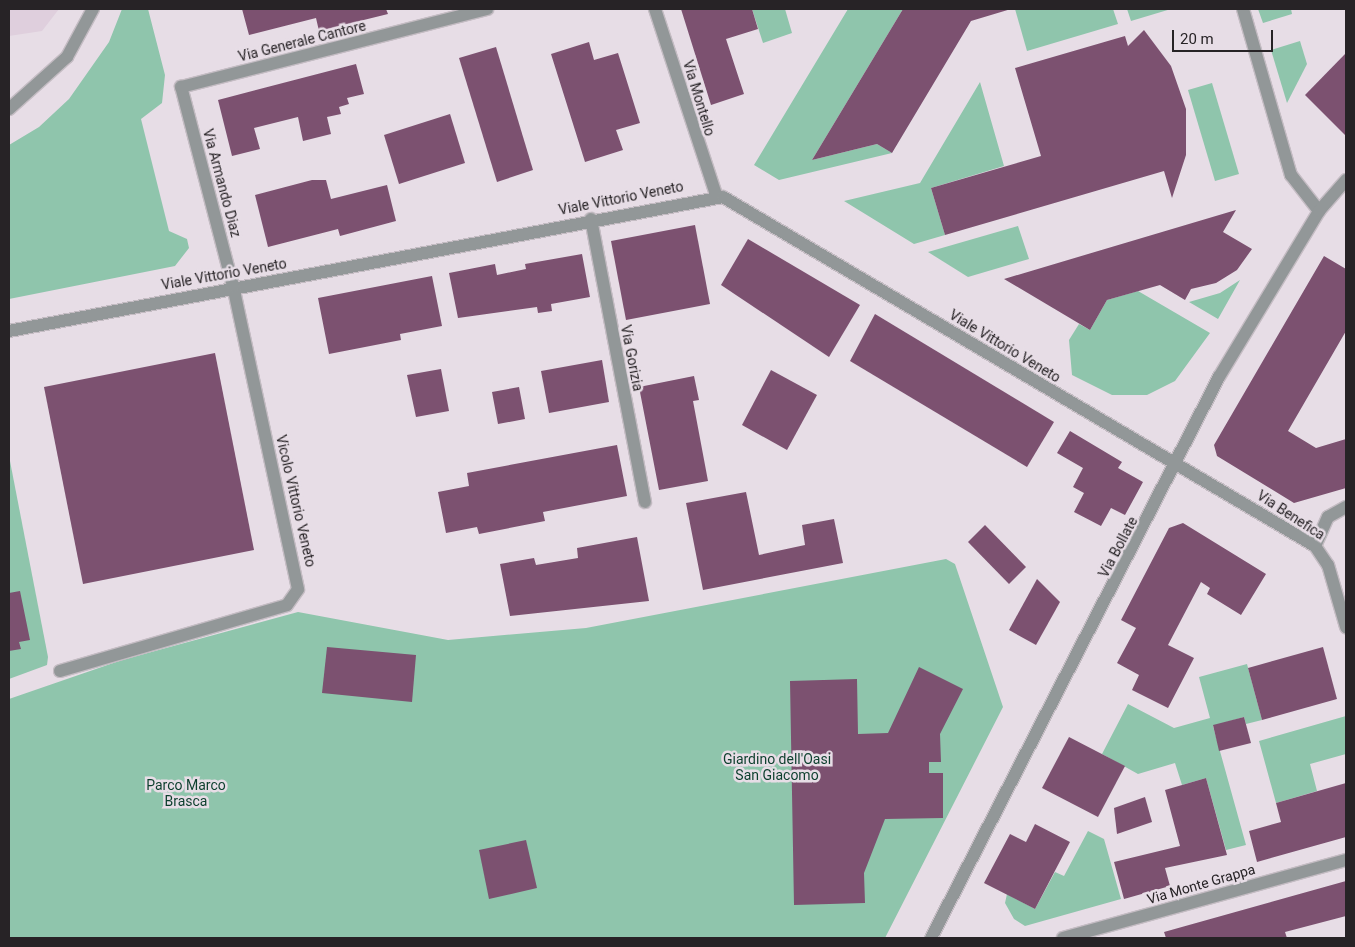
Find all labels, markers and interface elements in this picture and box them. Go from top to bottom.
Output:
street label: Via Generale Cantore [236,17,368,65]
scale bar [1175,20,1276,52]
text: 20 m [1180,30,1214,48]
street label: Via Montello [680,58,718,138]
street label: Via Armando Diaz [199,127,245,239]
street label: Viale Vittorio Veneto [557,178,685,218]
street label: Viale Vittorio Veneto [160,255,288,293]
street label: Viale Vittorio Veneto [946,306,1064,386]
street label: Via Gorizia [617,323,647,393]
street label: Vicolo Vittorio Veneto [273,433,319,569]
street label: Via Benefica [1254,487,1328,543]
street label: Via Bollate [1095,514,1141,580]
park label: Giardino dell'Oasi San Giacomo [723,751,831,784]
park label: Parco Marco Brasca [146,777,226,810]
street label: Via Monte Grappa [1145,861,1257,907]

